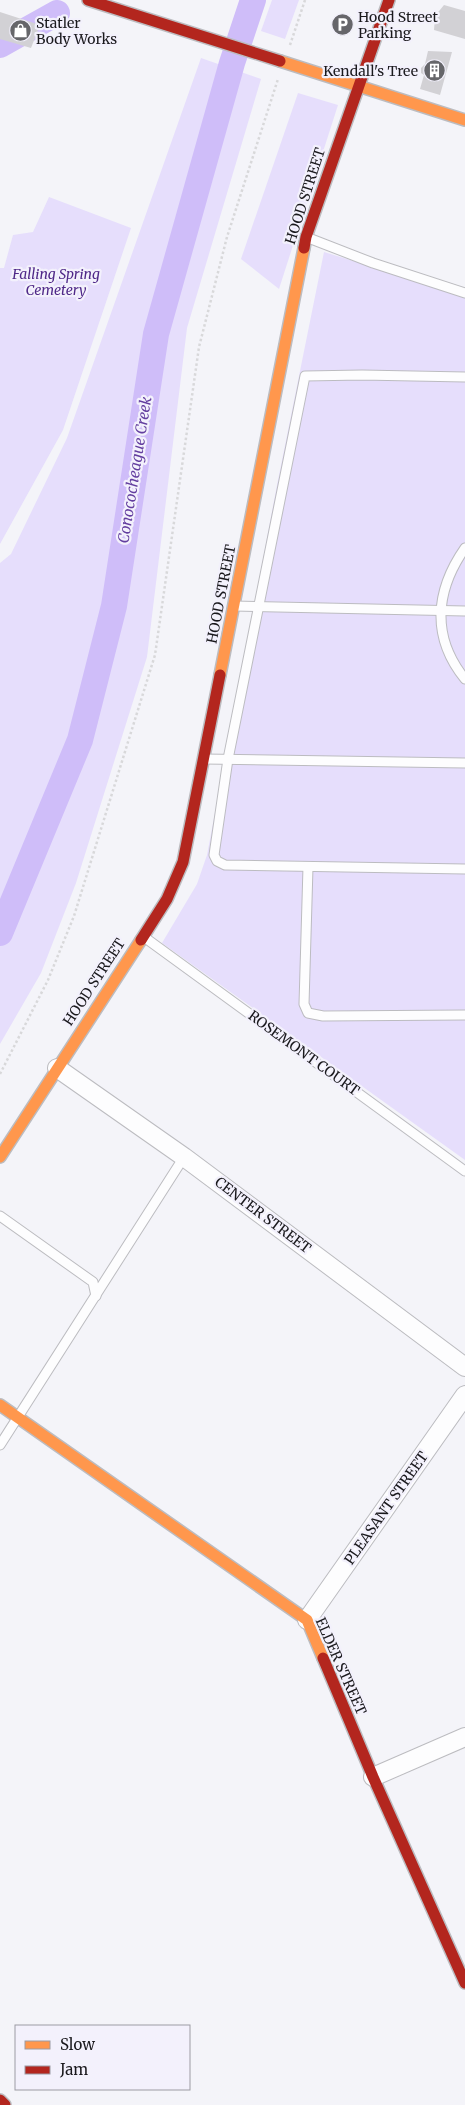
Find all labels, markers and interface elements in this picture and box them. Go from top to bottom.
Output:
place label: Hood Street Parking [358,8,438,42]
parking icon: Hood Street Parking [330,13,354,37]
place label: Statler Body Works [36,14,117,48]
shop icon: Statler Body Works [8,19,32,43]
building icon: Kendall's Tree [422,59,446,83]
place label: Kendall's Tree [323,62,418,80]
street label: HOOD STREET [281,145,329,247]
park label: Falling Spring Cemetery [11,265,100,299]
water label: Conococheague Creek [114,394,156,545]
street label: HOOD STREET [203,543,239,645]
street label: HOOD STREET [59,935,129,1029]
street label: ROSEMONT COURT [245,1007,363,1100]
street label: CENTER STREET [211,1173,315,1257]
street label: PLEASANT STREET [340,1448,432,1568]
street label: ELDER STREET [311,1614,371,1718]
legend [15,2025,190,2090]
text: Slow [60,2035,95,2054]
text: Jam [59,2060,88,2079]

